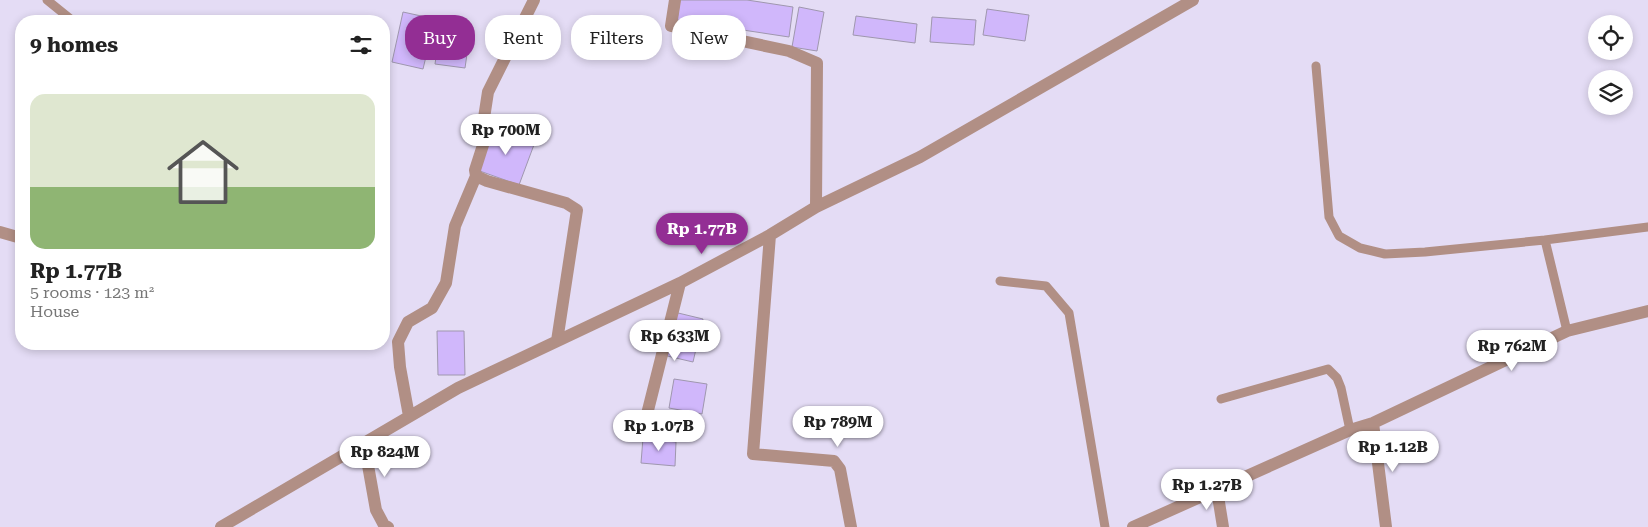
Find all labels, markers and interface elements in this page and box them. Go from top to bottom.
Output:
chip: Buy [405,15,475,60]
chip: Rent [485,15,561,60]
chip: Filters [571,15,662,60]
chip: New [672,15,746,60]
map controls [1588,15,1633,115]
button: locate [1588,15,1633,60]
icon: filters [347,31,375,59]
text: 9 homes [30,33,118,57]
button: layers [1588,70,1633,115]
pin: Rp 700M [460,114,552,156]
text: Rp 700M [471,120,541,139]
icon: home [158,127,248,217]
pin: Rp 1.77B [650,212,754,255]
text: Rp 1.77B [667,219,737,238]
text: Rp 1.77B [30,259,122,283]
text: 5 rooms · 123 m² [30,283,154,302]
text: House [30,302,79,321]
pin: Rp 633M [629,320,721,362]
text: Rp 633M [640,326,710,345]
pin: Rp 762M [1466,330,1558,372]
text: Rp 762M [1477,336,1547,355]
pin: Rp 789M [792,406,884,448]
pin: Rp 1.07B [607,410,711,452]
text: Rp 789M [803,412,873,431]
text: Rp 1.07B [624,416,694,435]
pin: Rp 1.12B [1341,430,1445,473]
pin: Rp 824M [339,436,431,478]
text: Rp 1.12B [1358,437,1428,456]
text: Rp 824M [350,442,420,461]
pin: Rp 1.27B [1155,468,1259,511]
text: Rp 1.27B [1172,475,1242,494]

